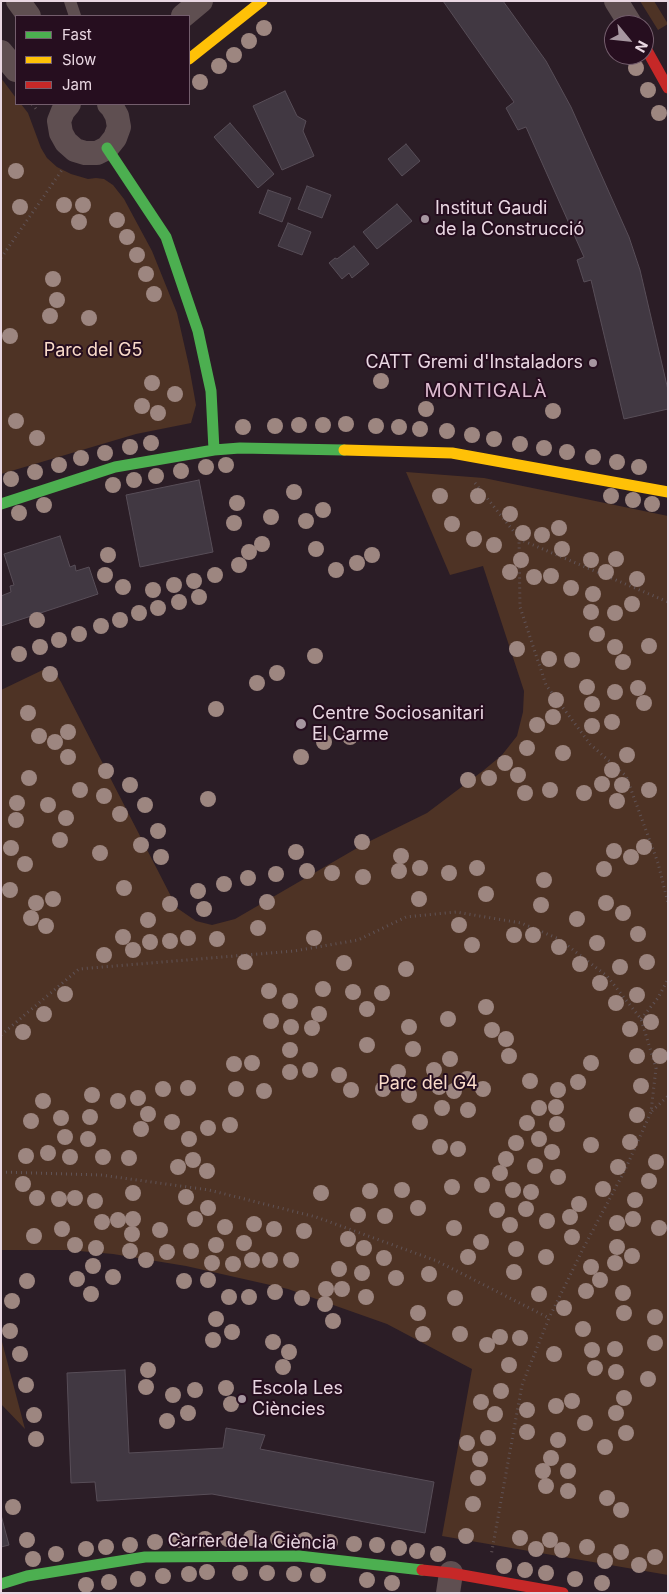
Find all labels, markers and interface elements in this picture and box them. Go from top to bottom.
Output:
legend [15,15,190,105]
north arrow [604,15,654,65]
text: Fast [62,25,92,44]
text: N [632,38,652,56]
text: Slow [62,50,96,69]
text: Jam [62,75,92,94]
place label: Institut Gaudi de la Construcció [435,198,584,240]
marker: Institut Gaudi de la Construcció [419,213,431,225]
park label: Parc del G5 [44,340,142,362]
place label: CATT Gremi d'Instaladors [365,352,583,374]
marker: CATT Gremi d'Instaladors [587,357,599,369]
district label: MONTIGALÀ [423,380,549,402]
place label: Centre Sociosanitari El Carme [312,703,484,746]
marker: Centre Sociosanitari El Carme [294,717,308,731]
park label: Parc del G4 [378,1073,478,1095]
place label: Escola Les Ciències [252,1378,343,1420]
marker: Escola Les Ciències [236,1393,248,1405]
street label: Carrer de la Ciència [168,1530,336,1554]

